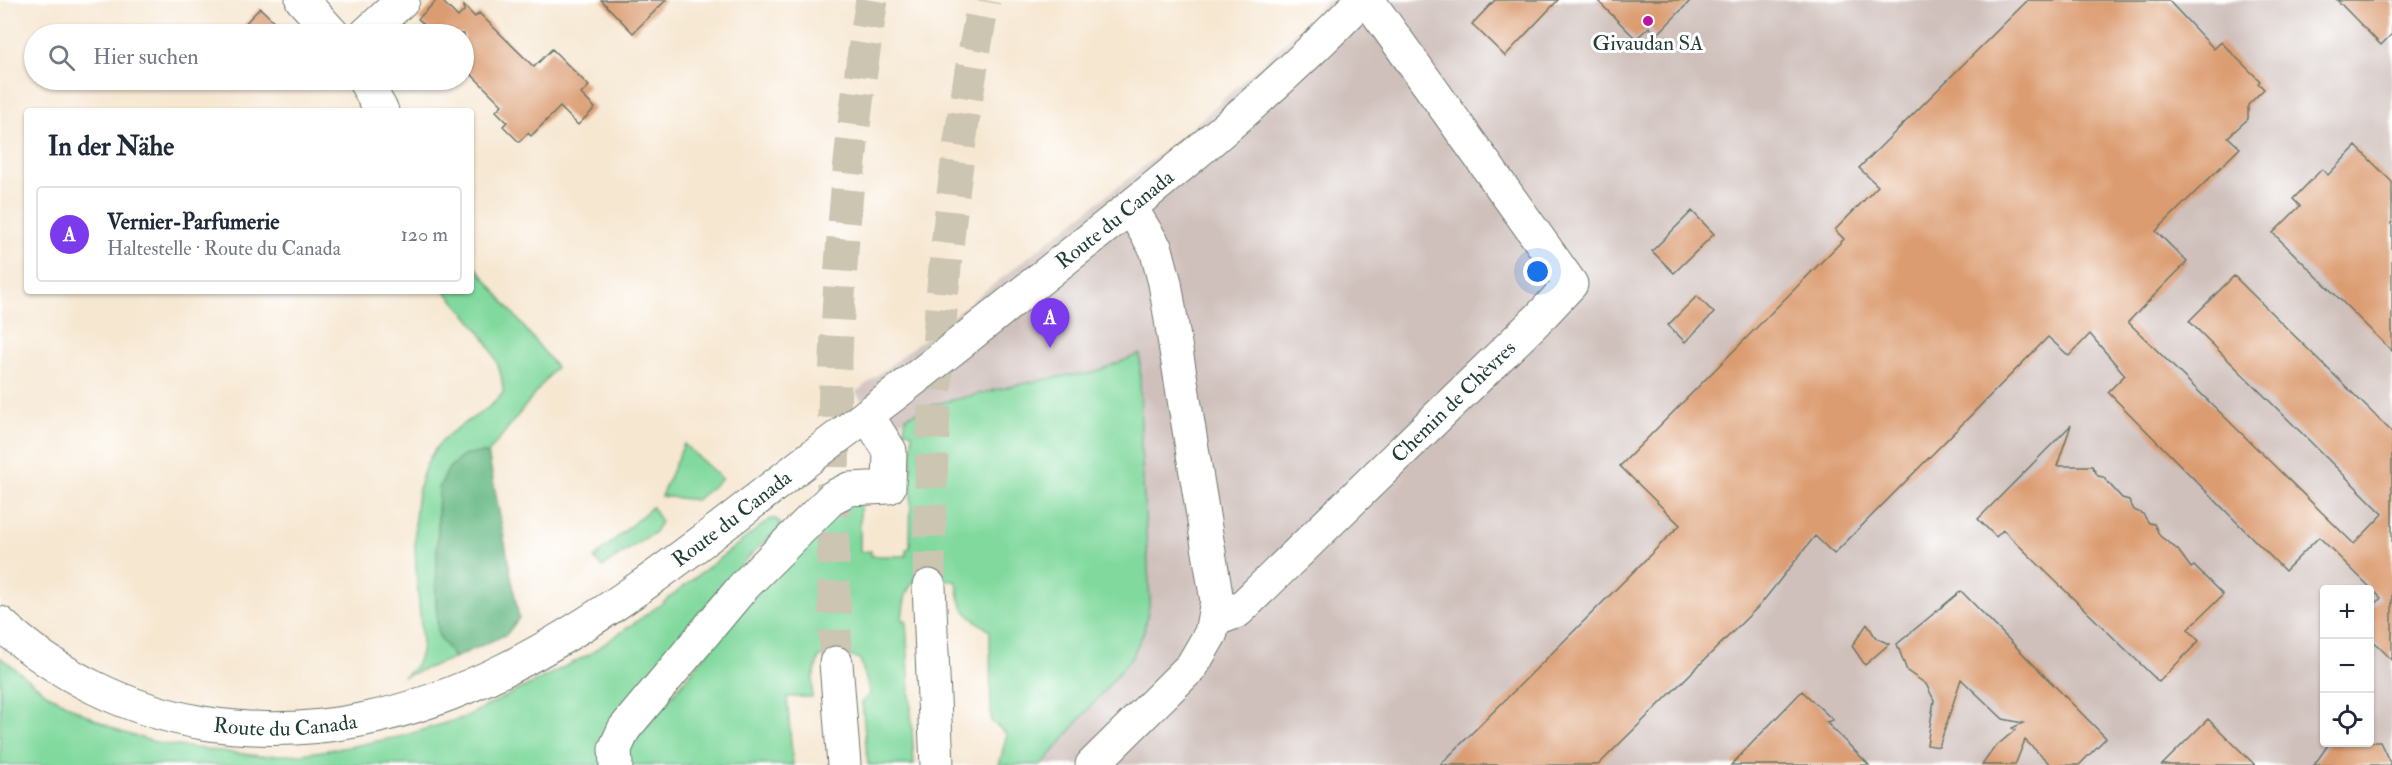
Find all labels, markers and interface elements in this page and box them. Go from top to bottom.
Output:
marker: Givaudan SA [1641,14,1655,28]
search box [24,24,474,90]
place label: Givaudan SA [1593,30,1703,57]
icon: search [45,41,78,74]
text: Hier suchen [93,43,199,71]
text: In der Nähe [48,131,174,163]
street label: Route du Canada [1050,164,1180,275]
text: Vernier-Parfumerie [107,208,279,236]
text: A [63,222,76,247]
text: 120 m [401,222,448,247]
text: Haltestelle · Route du Canada [107,236,341,261]
your location [1523,257,1552,286]
pin: A [1030,298,1070,348]
street label: Chemin de Chèvres [1385,335,1522,469]
street label: Route du Canada [667,464,797,573]
map controls [2320,585,2374,747]
button: + [2320,585,2374,639]
button: − [2320,639,2374,693]
button: locate [2320,693,2374,747]
street label: Route du Canada [212,708,360,743]

